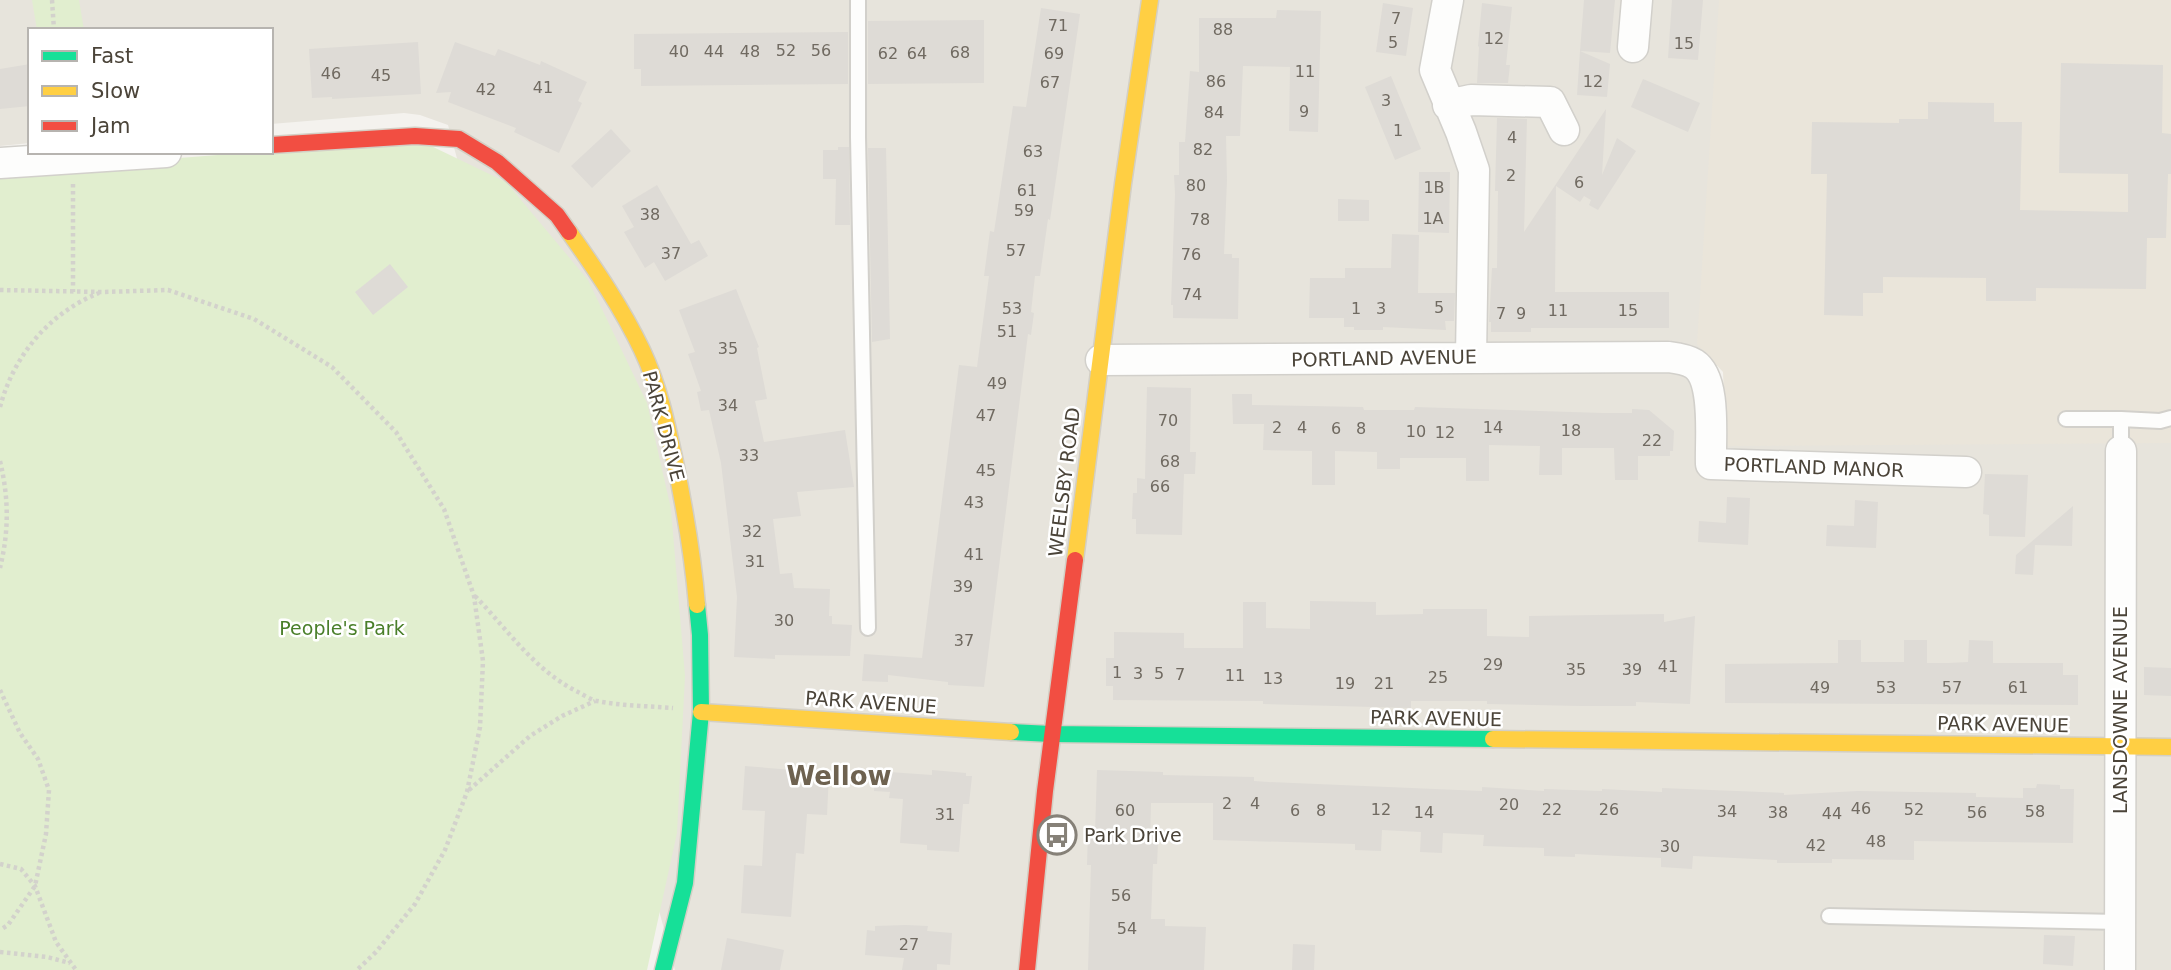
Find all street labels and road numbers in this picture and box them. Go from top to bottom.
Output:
street label: PORTLAND AVENUE [1291,345,1477,371]
street label: PARK DRIVE [639,368,689,484]
street label: WEELSBY ROAD [1044,406,1084,558]
street label: PORTLAND MANOR [1723,453,1905,481]
street label: LANSDOWNE AVENUE [2109,606,2131,814]
street label: PARK AVENUE [804,686,938,718]
street label: PARK AVENUE [1370,706,1502,730]
street label: PARK AVENUE [1937,712,2069,736]

